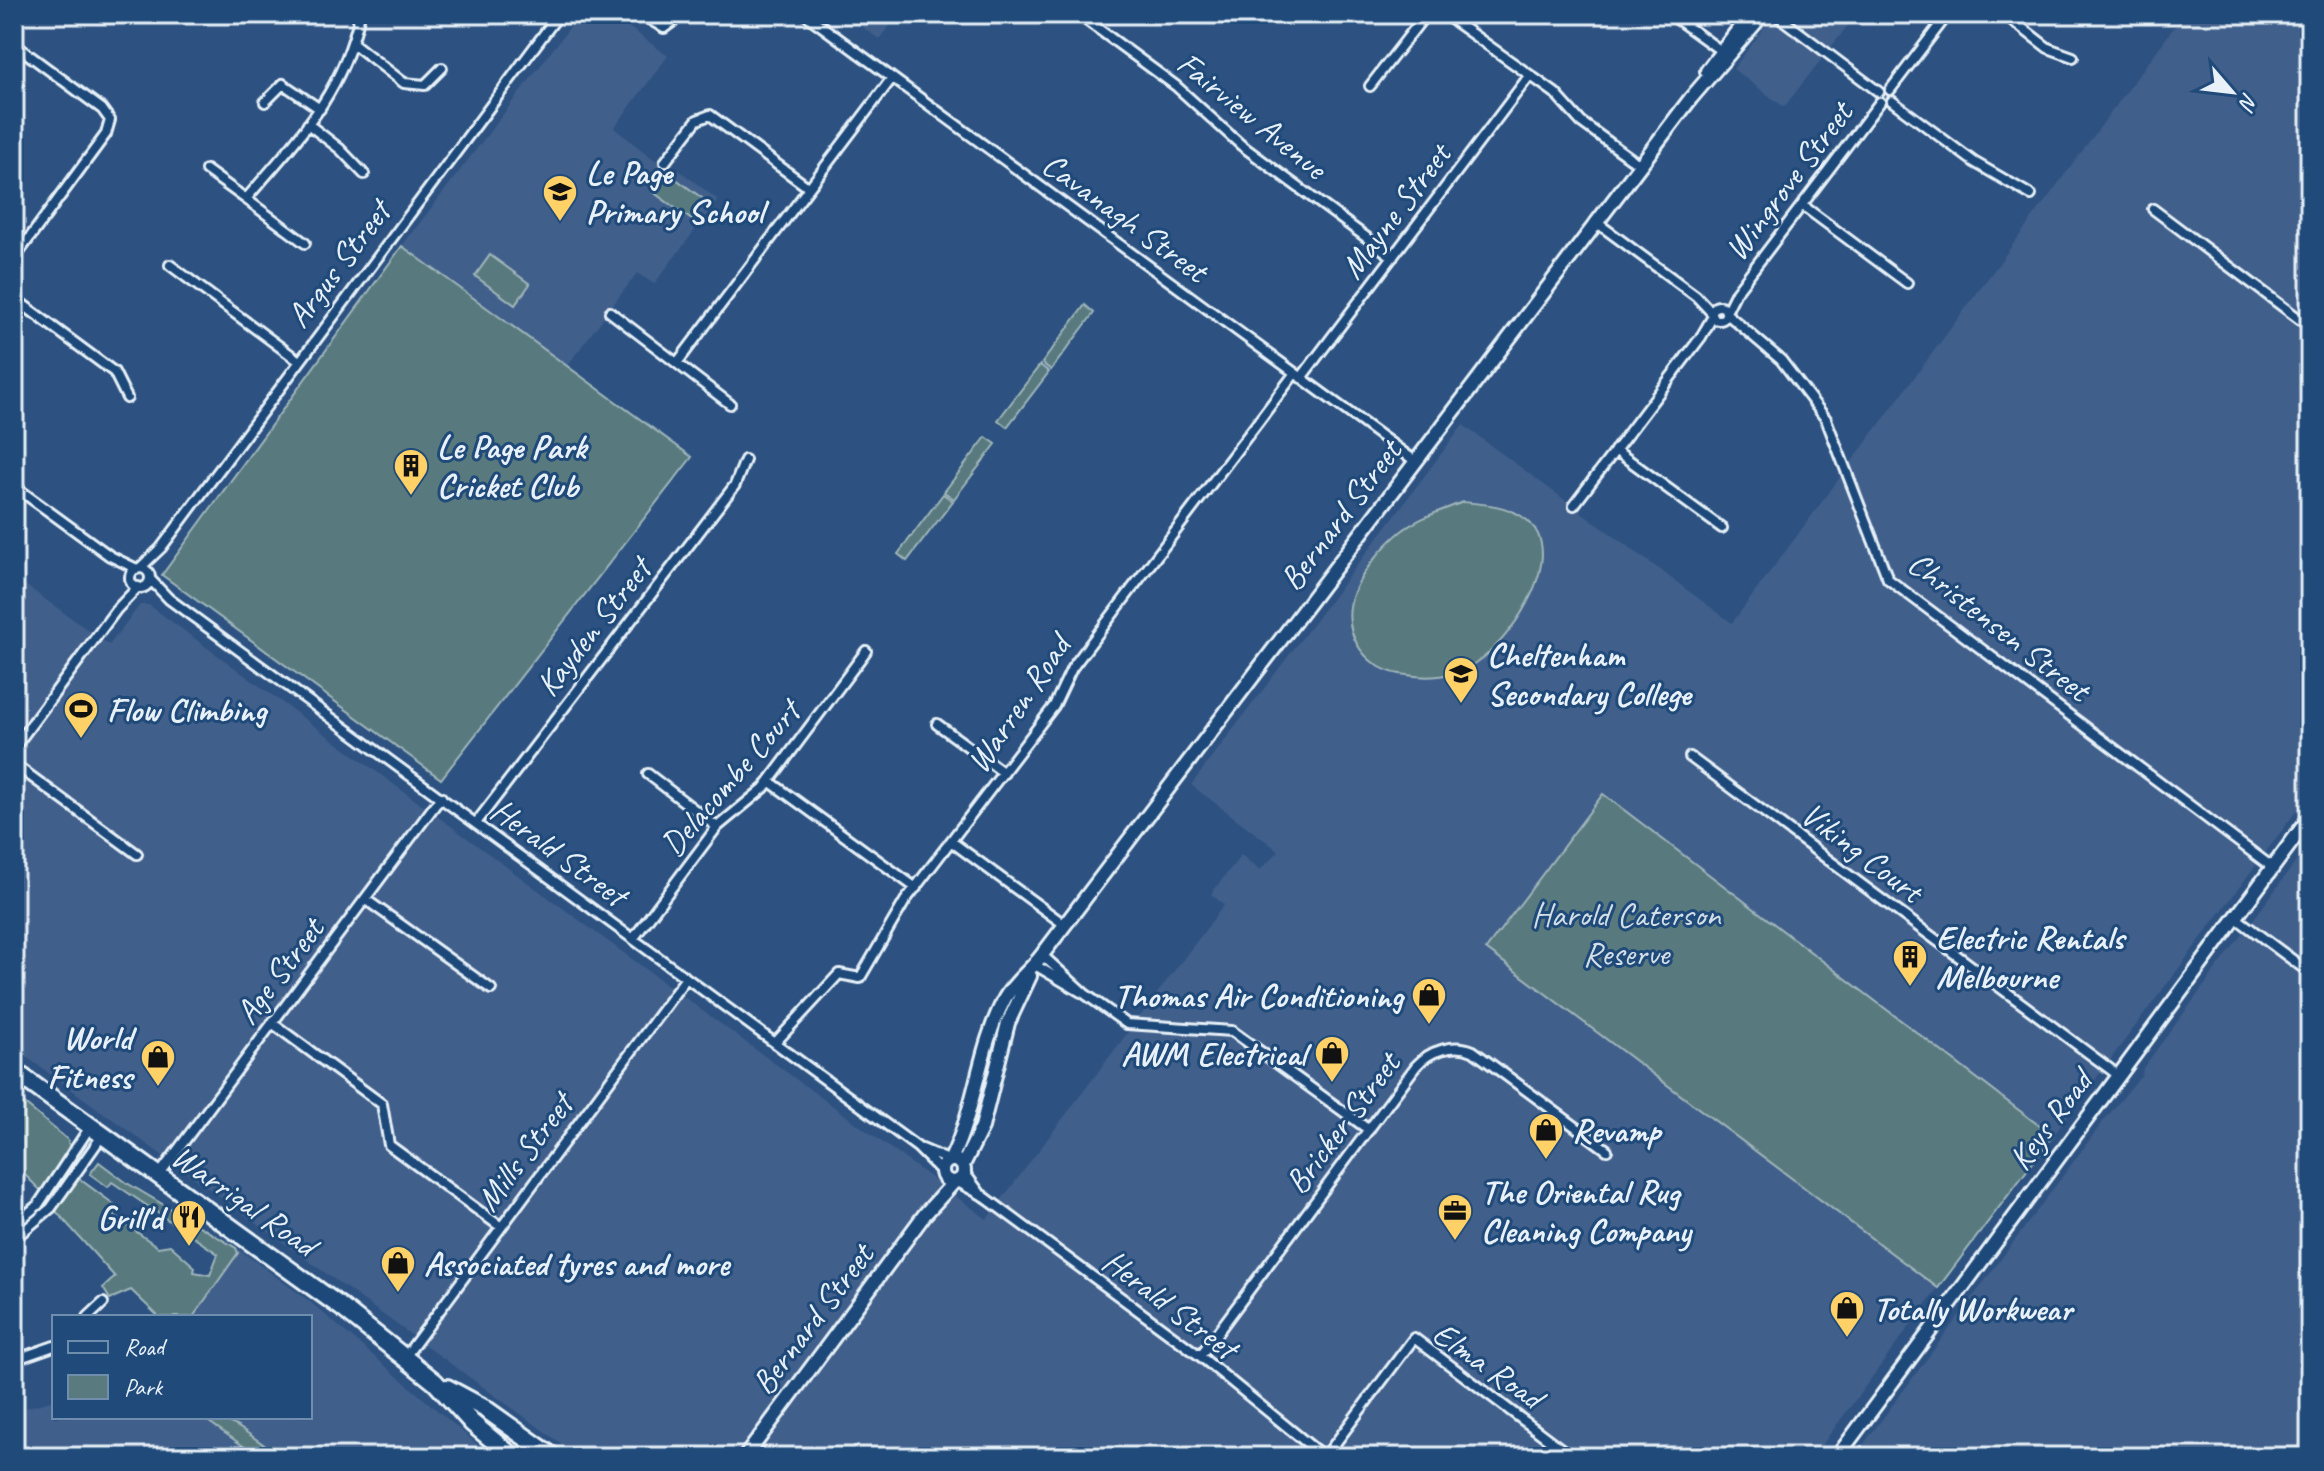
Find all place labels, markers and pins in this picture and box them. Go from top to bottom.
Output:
place label: Le Page Primary School [586,151,770,233]
school or university icon: Le Page Primary School [541,173,579,223]
place label: Le Page Park Cricket Club [437,425,589,507]
building icon: Le Page Park Cricket Club [392,447,430,497]
place label: Cheltenham Secondary College [1487,633,1693,715]
school or university icon: Cheltenham Secondary College [1442,655,1480,705]
place label: Flow Climbing [107,688,269,731]
sports icon: Flow Climbing [62,690,100,740]
place label: Electric Rentals Melbourne [1936,916,2127,998]
building icon: Electric Rentals Melbourne [1891,938,1929,988]
place label: Thomas Air Conditioning [1114,974,1406,1017]
shop icon: Thomas Air Conditioning [1410,976,1448,1026]
place label: World Fitness [47,1016,137,1098]
place label: AWM Electrical [1121,1032,1312,1075]
shop icon: AWM Electrical [1313,1034,1351,1084]
shop icon: World Fitness [139,1038,177,1088]
place label: Revamp [1572,1109,1664,1152]
shop icon: Revamp [1527,1111,1565,1161]
place label: The Oriental Rug Cleaning Company [1481,1170,1693,1252]
office icon: The Oriental Rug Cleaning Company [1436,1192,1474,1242]
place label: Grill'd [97,1196,168,1239]
restaurant icon: Grill'd [170,1198,208,1248]
place label: Associated tyres and more [424,1242,732,1285]
shop icon: Associated tyres and more [379,1244,417,1294]
place label: Totally Workwear [1873,1287,2076,1330]
shop icon: Totally Workwear [1828,1289,1866,1339]

